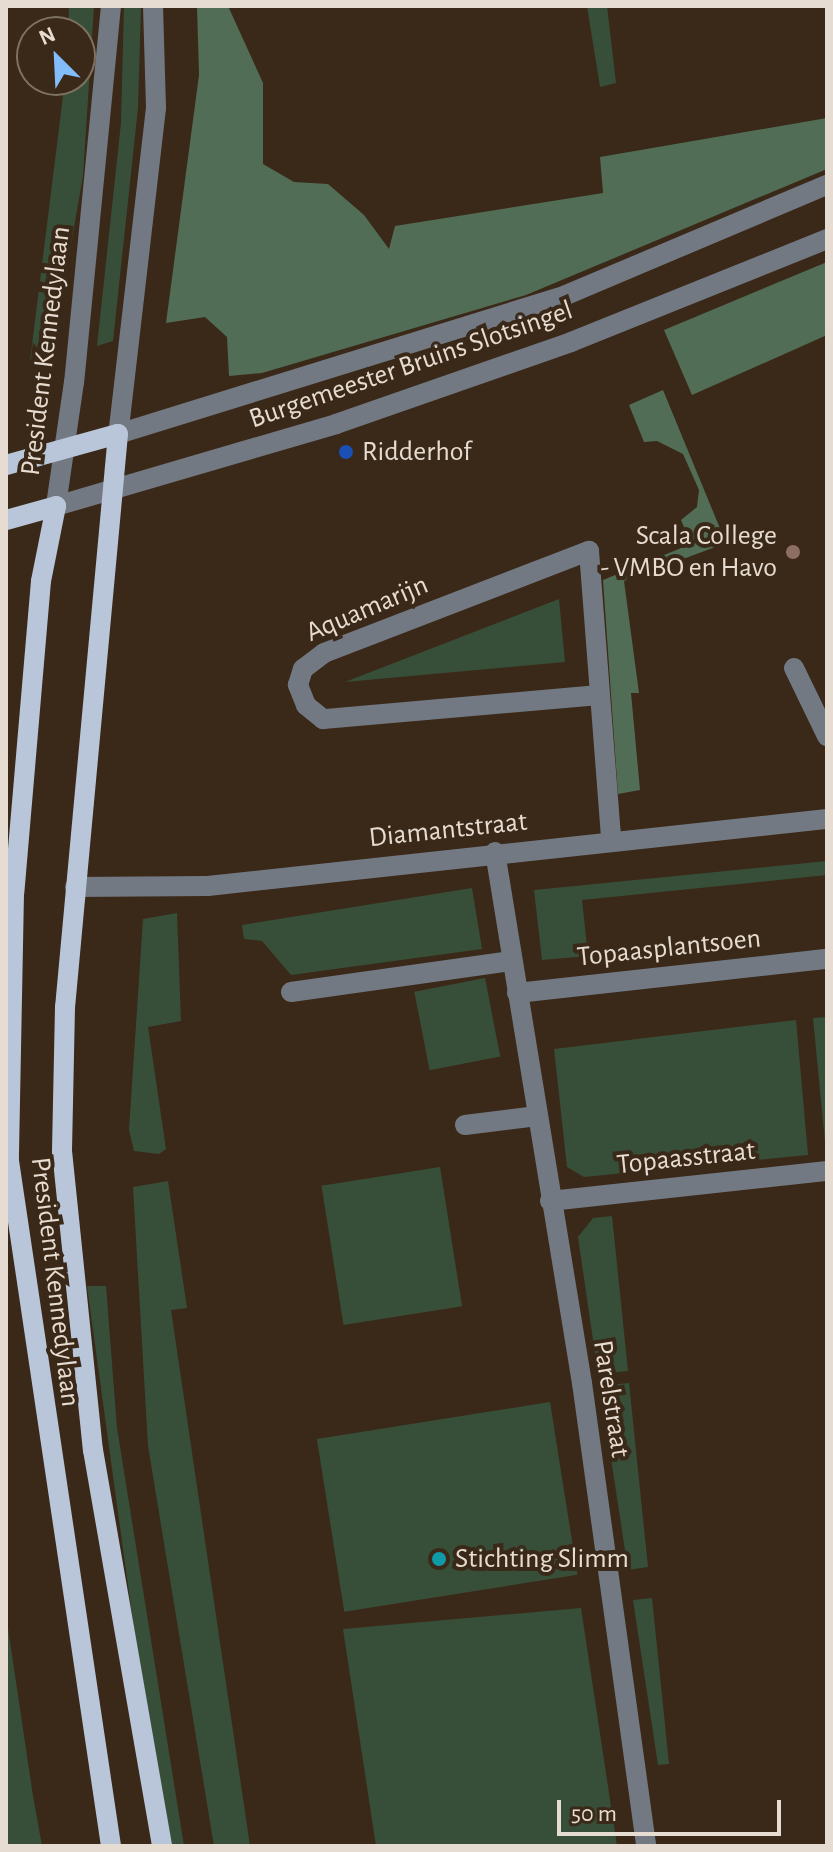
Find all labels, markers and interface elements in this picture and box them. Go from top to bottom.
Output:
north arrow [16,16,96,96]
text: N [36,23,59,49]
street label: President Kennedylaan [14,224,78,478]
street label: Burgemeester Bruins Slotsingel [245,294,577,436]
place label: Ridderhof [362,435,472,469]
marker: Ridderhof [337,443,355,461]
place label: Scala College - VMBO en Havo [600,519,777,585]
marker: Scala College - VMBO en Havo [784,543,802,561]
street label: Aquamarijn [301,568,433,650]
street label: Diamantstraat [367,805,529,855]
street label: Topaasplantsoen [575,922,763,974]
street label: Topaasstraat [615,1134,757,1182]
street label: President Kennedylaan [23,1155,87,1409]
street label: Parelstraat [585,1338,637,1460]
place label: Stichting Slimm [455,1542,629,1576]
marker: Stichting Slimm [430,1550,448,1568]
scale bar [561,1784,785,1834]
text: 50 m [571,1802,617,1826]

